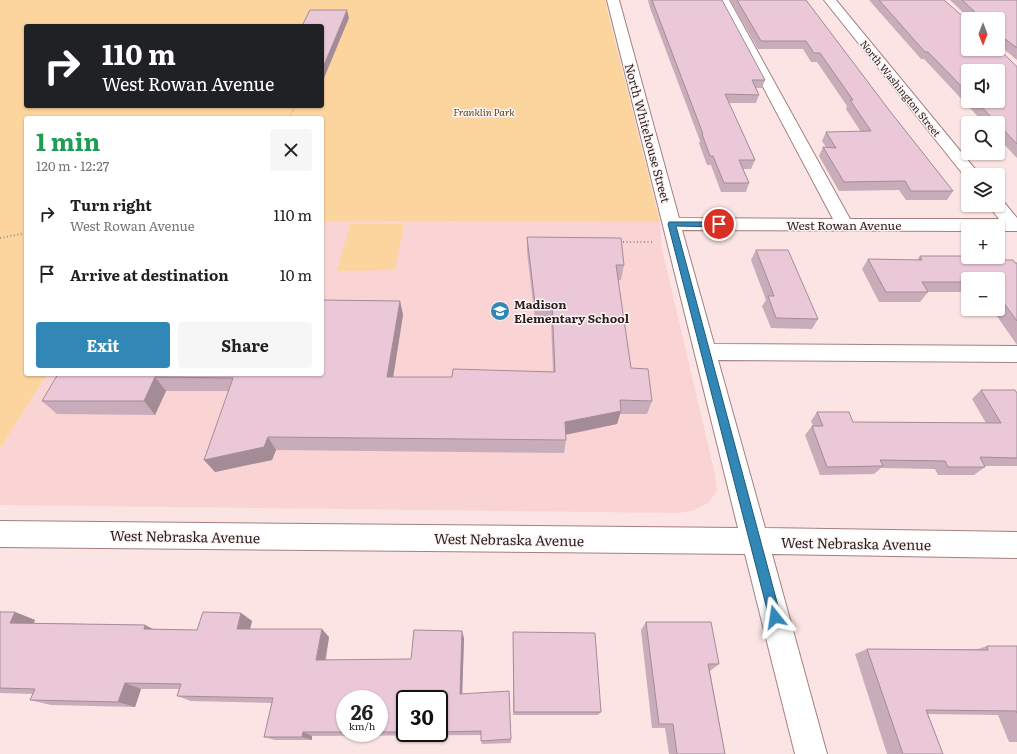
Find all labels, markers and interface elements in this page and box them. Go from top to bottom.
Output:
north arrow [961,12,1005,56]
map controls [961,12,1005,316]
text: 110 m [102,32,176,74]
street label: North Washington Street [857,36,945,140]
icon: right [36,40,88,92]
street label: North Whitehouse Street [621,61,675,205]
button: sound [961,64,1005,108]
text: West Rowan Avenue [102,70,274,97]
park label: Franklin Park [453,104,515,119]
button: search [961,116,1005,160]
text: 1 min [36,123,100,158]
button: close [270,129,312,171]
text: 120 m · 12:27 [36,156,109,175]
button: layers [961,168,1005,212]
text: Turn right [70,193,152,216]
icon: right [36,203,58,225]
text: 110 m [274,203,312,226]
pin [702,207,736,241]
icon: arrive [708,213,730,235]
text: West Rowan Avenue [70,216,194,235]
street label: West Rowan Avenue [787,216,901,234]
button: + [961,220,1005,264]
icon: arrive [36,263,58,285]
text: Arrive at destination [70,263,229,286]
text: 10 m [280,263,312,286]
button: − [961,272,1005,316]
place label: Madison Elementary School [514,295,630,327]
school or university icon: Madison Elementary School [489,300,511,322]
button: Exit [36,322,170,368]
button: Share [178,322,312,368]
street label: West Nebraska Avenue [110,525,260,547]
street label: West Nebraska Avenue [434,528,584,550]
street label: West Nebraska Avenue [781,532,931,554]
position arrow [754,596,796,638]
speed limit sign: 30 [396,690,448,742]
text: 26 [351,696,373,726]
text: km/h [349,718,375,733]

